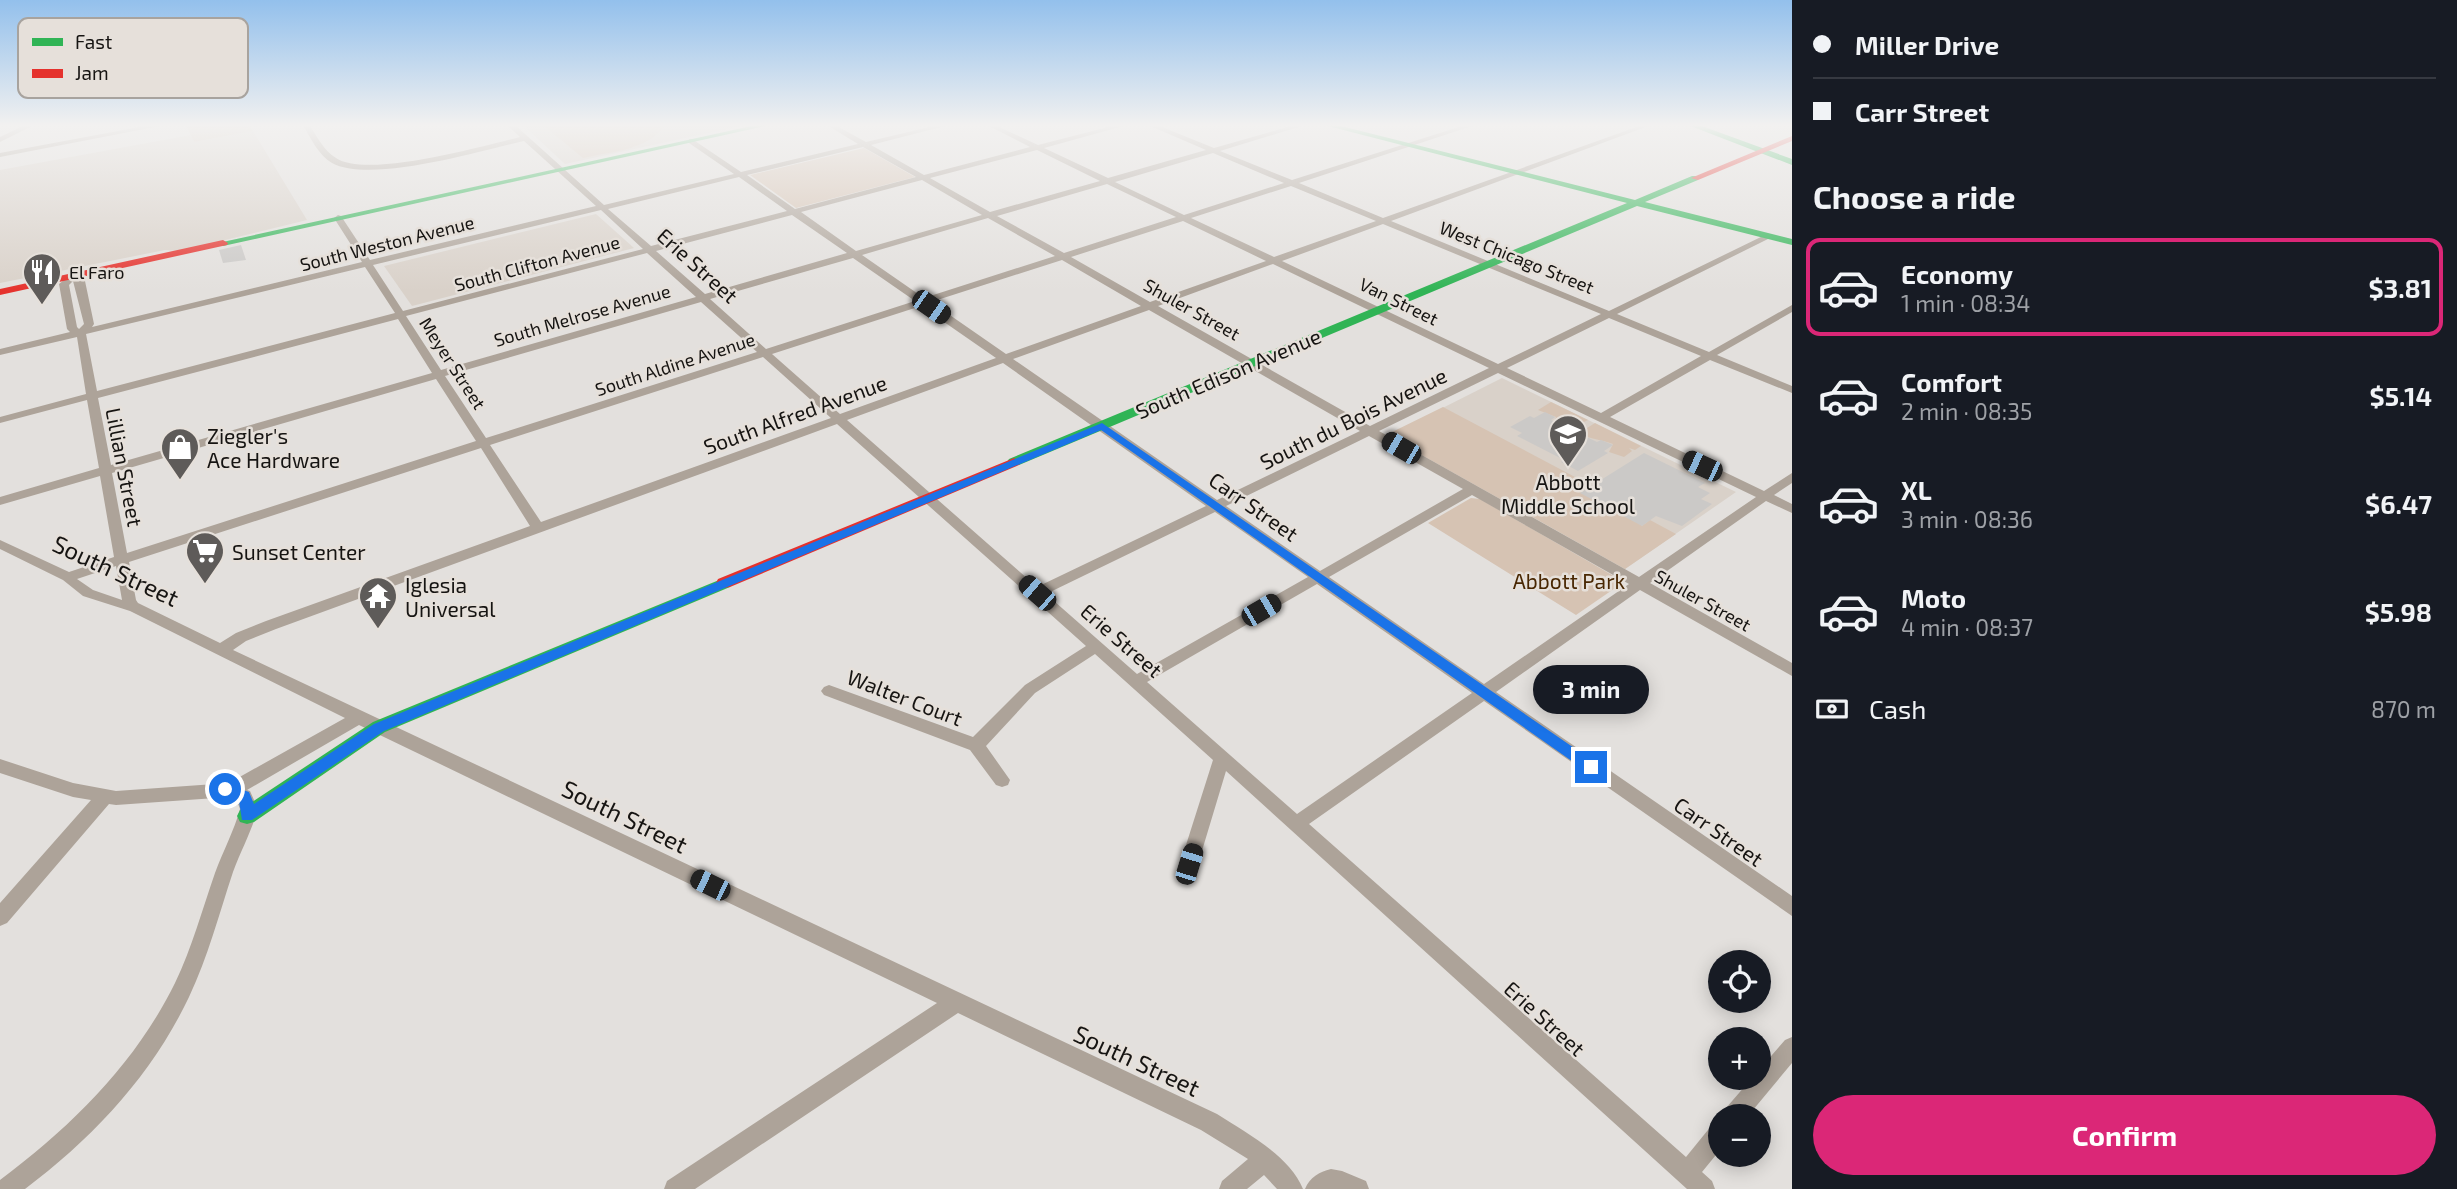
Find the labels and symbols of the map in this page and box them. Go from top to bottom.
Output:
legend [18,18,248,98]
text: Fast [75,30,112,53]
text: Jam [75,61,109,84]
street label: South Weston Avenue [298,211,476,275]
street label: West Chicago Street [1437,216,1598,298]
street label: Erie Street [653,222,743,308]
street label: South Clifton Avenue [452,230,622,296]
restaurant icon: El Faro [21,251,63,306]
place label: El Faro [69,261,124,283]
street label: Van Street [1356,273,1442,330]
street label: Shuler Street [1140,274,1244,345]
street label: South Melrose Avenue [491,279,673,351]
car [908,286,955,328]
street label: Meyer Street [415,313,491,413]
street label: South Edison Avenue [1132,323,1324,423]
street label: South Aldine Avenue [592,328,758,400]
street label: South du Bois Avenue [1256,362,1450,474]
street label: South Alfred Avenue [700,369,890,459]
street label: Lillian Street [101,405,149,529]
school or university icon: Abbott Middle School [1547,413,1589,468]
place label: Ziegler's Ace Hardware [207,423,340,472]
shop icon: Ziegler's Ace Hardware [159,426,201,481]
car [1378,428,1425,468]
car [1679,448,1726,484]
street label: Carr Street [1205,466,1303,546]
place label: Abbott Middle School [1501,469,1636,518]
street label: South Street [48,528,184,612]
supermarket icon: Sunset Center [184,530,226,585]
place label: Sunset Center [232,539,366,564]
street label: Shuler Street [1651,565,1755,636]
park label: Abbott Park [1513,568,1626,593]
car [1015,571,1060,615]
place label: Iglesia Universal [405,572,496,621]
temple icon: Iglesia Universal [357,575,399,630]
car [1238,590,1285,630]
street label: Erie Street [1076,598,1168,682]
street label: Walter Court [844,664,966,730]
callout: 3 min [1533,666,1649,714]
route end [1575,751,1607,783]
route start [209,773,241,805]
street label: South Street [558,773,692,859]
street label: Carr Street [1670,791,1768,871]
car [1173,841,1206,887]
car [687,866,734,904]
street label: Erie Street [1500,975,1590,1061]
street label: South Street [1069,1018,1205,1102]

